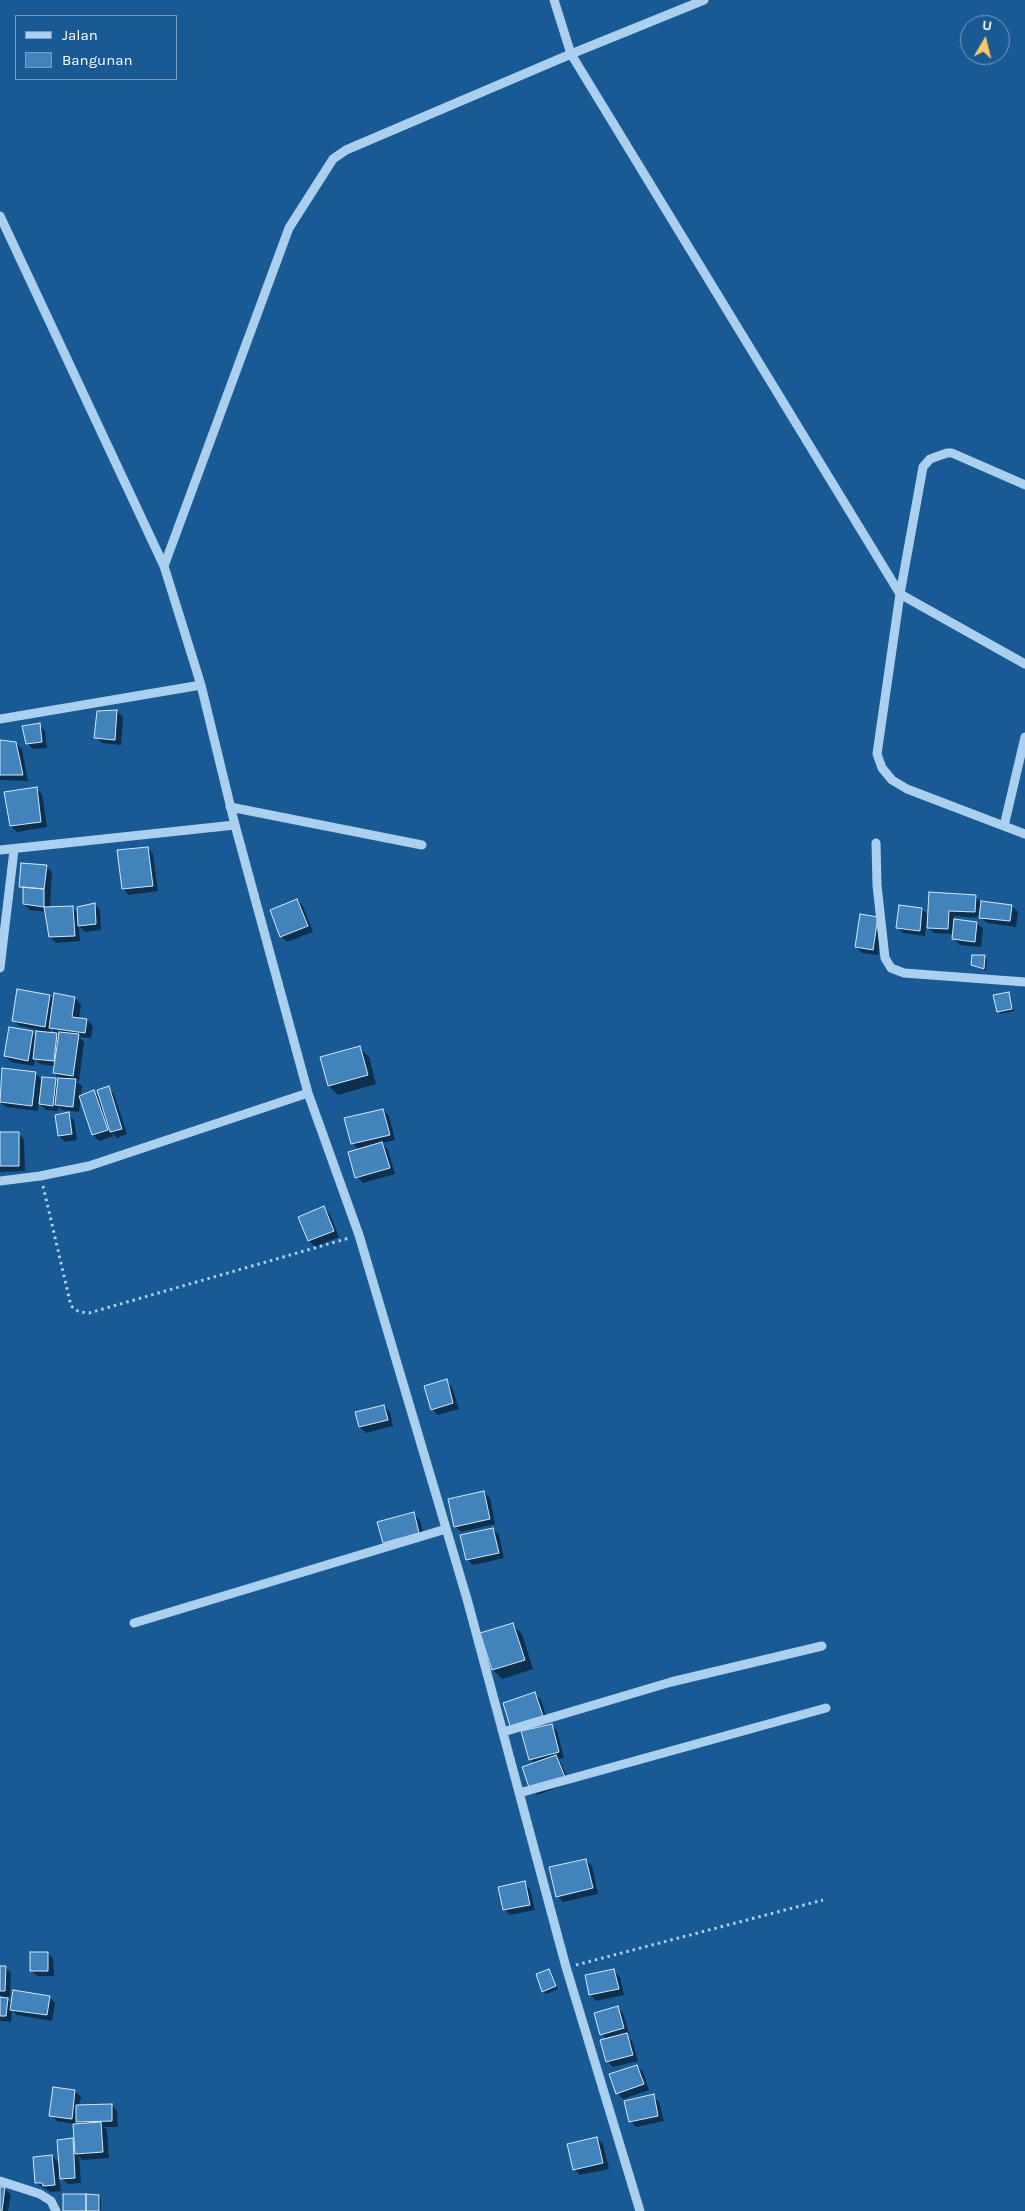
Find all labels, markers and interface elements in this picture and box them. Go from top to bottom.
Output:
legend [15,15,178,80]
north arrow [960,15,1010,65]
text: U [981,17,993,35]
text: Jalan [62,26,98,44]
text: Bangunan [62,51,133,69]

